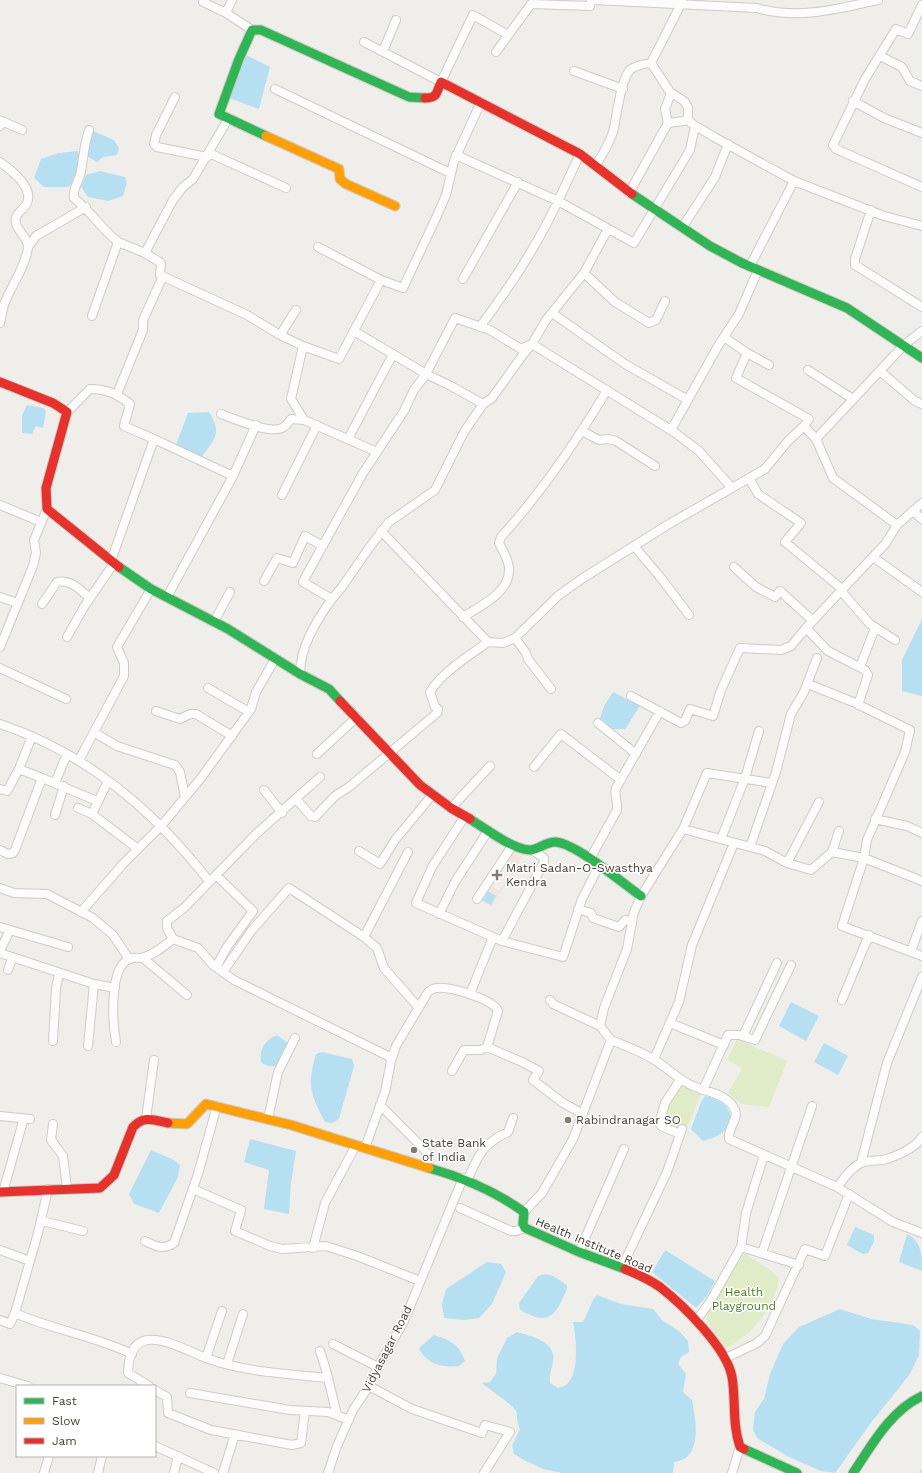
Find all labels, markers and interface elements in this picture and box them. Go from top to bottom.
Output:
place label: Matri Sadan-O-Swasthya Kendra [506,861,653,889]
marker: Matri Sadan-O-Swasthya Kendra [491,869,503,881]
place label: Rabindranagar SO [576,1113,681,1127]
marker: Rabindranagar SO [563,1115,573,1125]
place label: State Bank of India [422,1136,486,1164]
marker: State Bank of India [409,1145,419,1155]
street label: Health Institute Road [533,1214,655,1276]
park label: Health Playground [712,1285,776,1313]
street label: Vidyasagar Road [359,1303,415,1395]
legend [16,1385,156,1457]
text: Fast [52,1394,77,1408]
text: Slow [52,1414,80,1428]
text: Jam [52,1434,77,1448]

